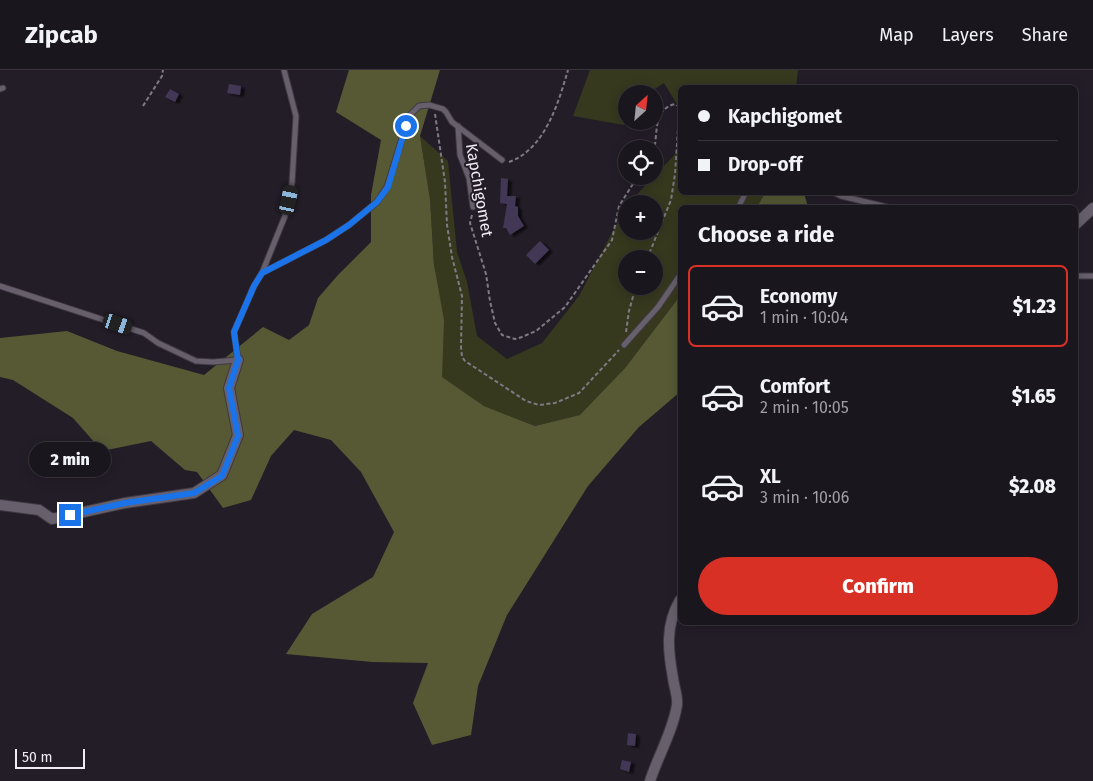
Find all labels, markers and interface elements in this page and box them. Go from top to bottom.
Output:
text: Zipcab [25,21,98,49]
text: Map [879,24,914,46]
text: Layers [942,24,994,46]
text: Share [1022,24,1068,46]
north arrow [618,85,662,130]
map controls [618,85,663,295]
text: Kapchigomet [728,105,842,128]
route start [395,115,417,137]
button: locate [618,140,663,185]
street label: Kapchigomet [462,142,497,239]
text: Drop-off [728,153,802,176]
car [278,184,299,216]
button: + [618,195,663,240]
text: Choose a ride [698,221,834,248]
button: − [618,250,663,295]
icon: car [700,284,745,329]
text: Economy [760,285,837,308]
text: $1.23 [1013,295,1056,318]
text: 1 min · 10:04 [760,308,848,327]
car [101,312,134,336]
icon: car [700,374,745,419]
text: Comfort [760,375,830,398]
text: $1.65 [1012,385,1056,408]
text: 2 min · 10:05 [760,398,849,417]
callout: 2 min [29,442,111,478]
text: 2 min [50,450,90,469]
icon: car [700,464,745,509]
text: XL [760,465,781,488]
text: $2.08 [1009,475,1056,498]
text: 3 min · 10:06 [760,488,849,507]
route end [59,504,81,526]
button: Confirm [698,557,1058,615]
scale bar [15,746,85,769]
text: 50 m [22,749,53,766]

